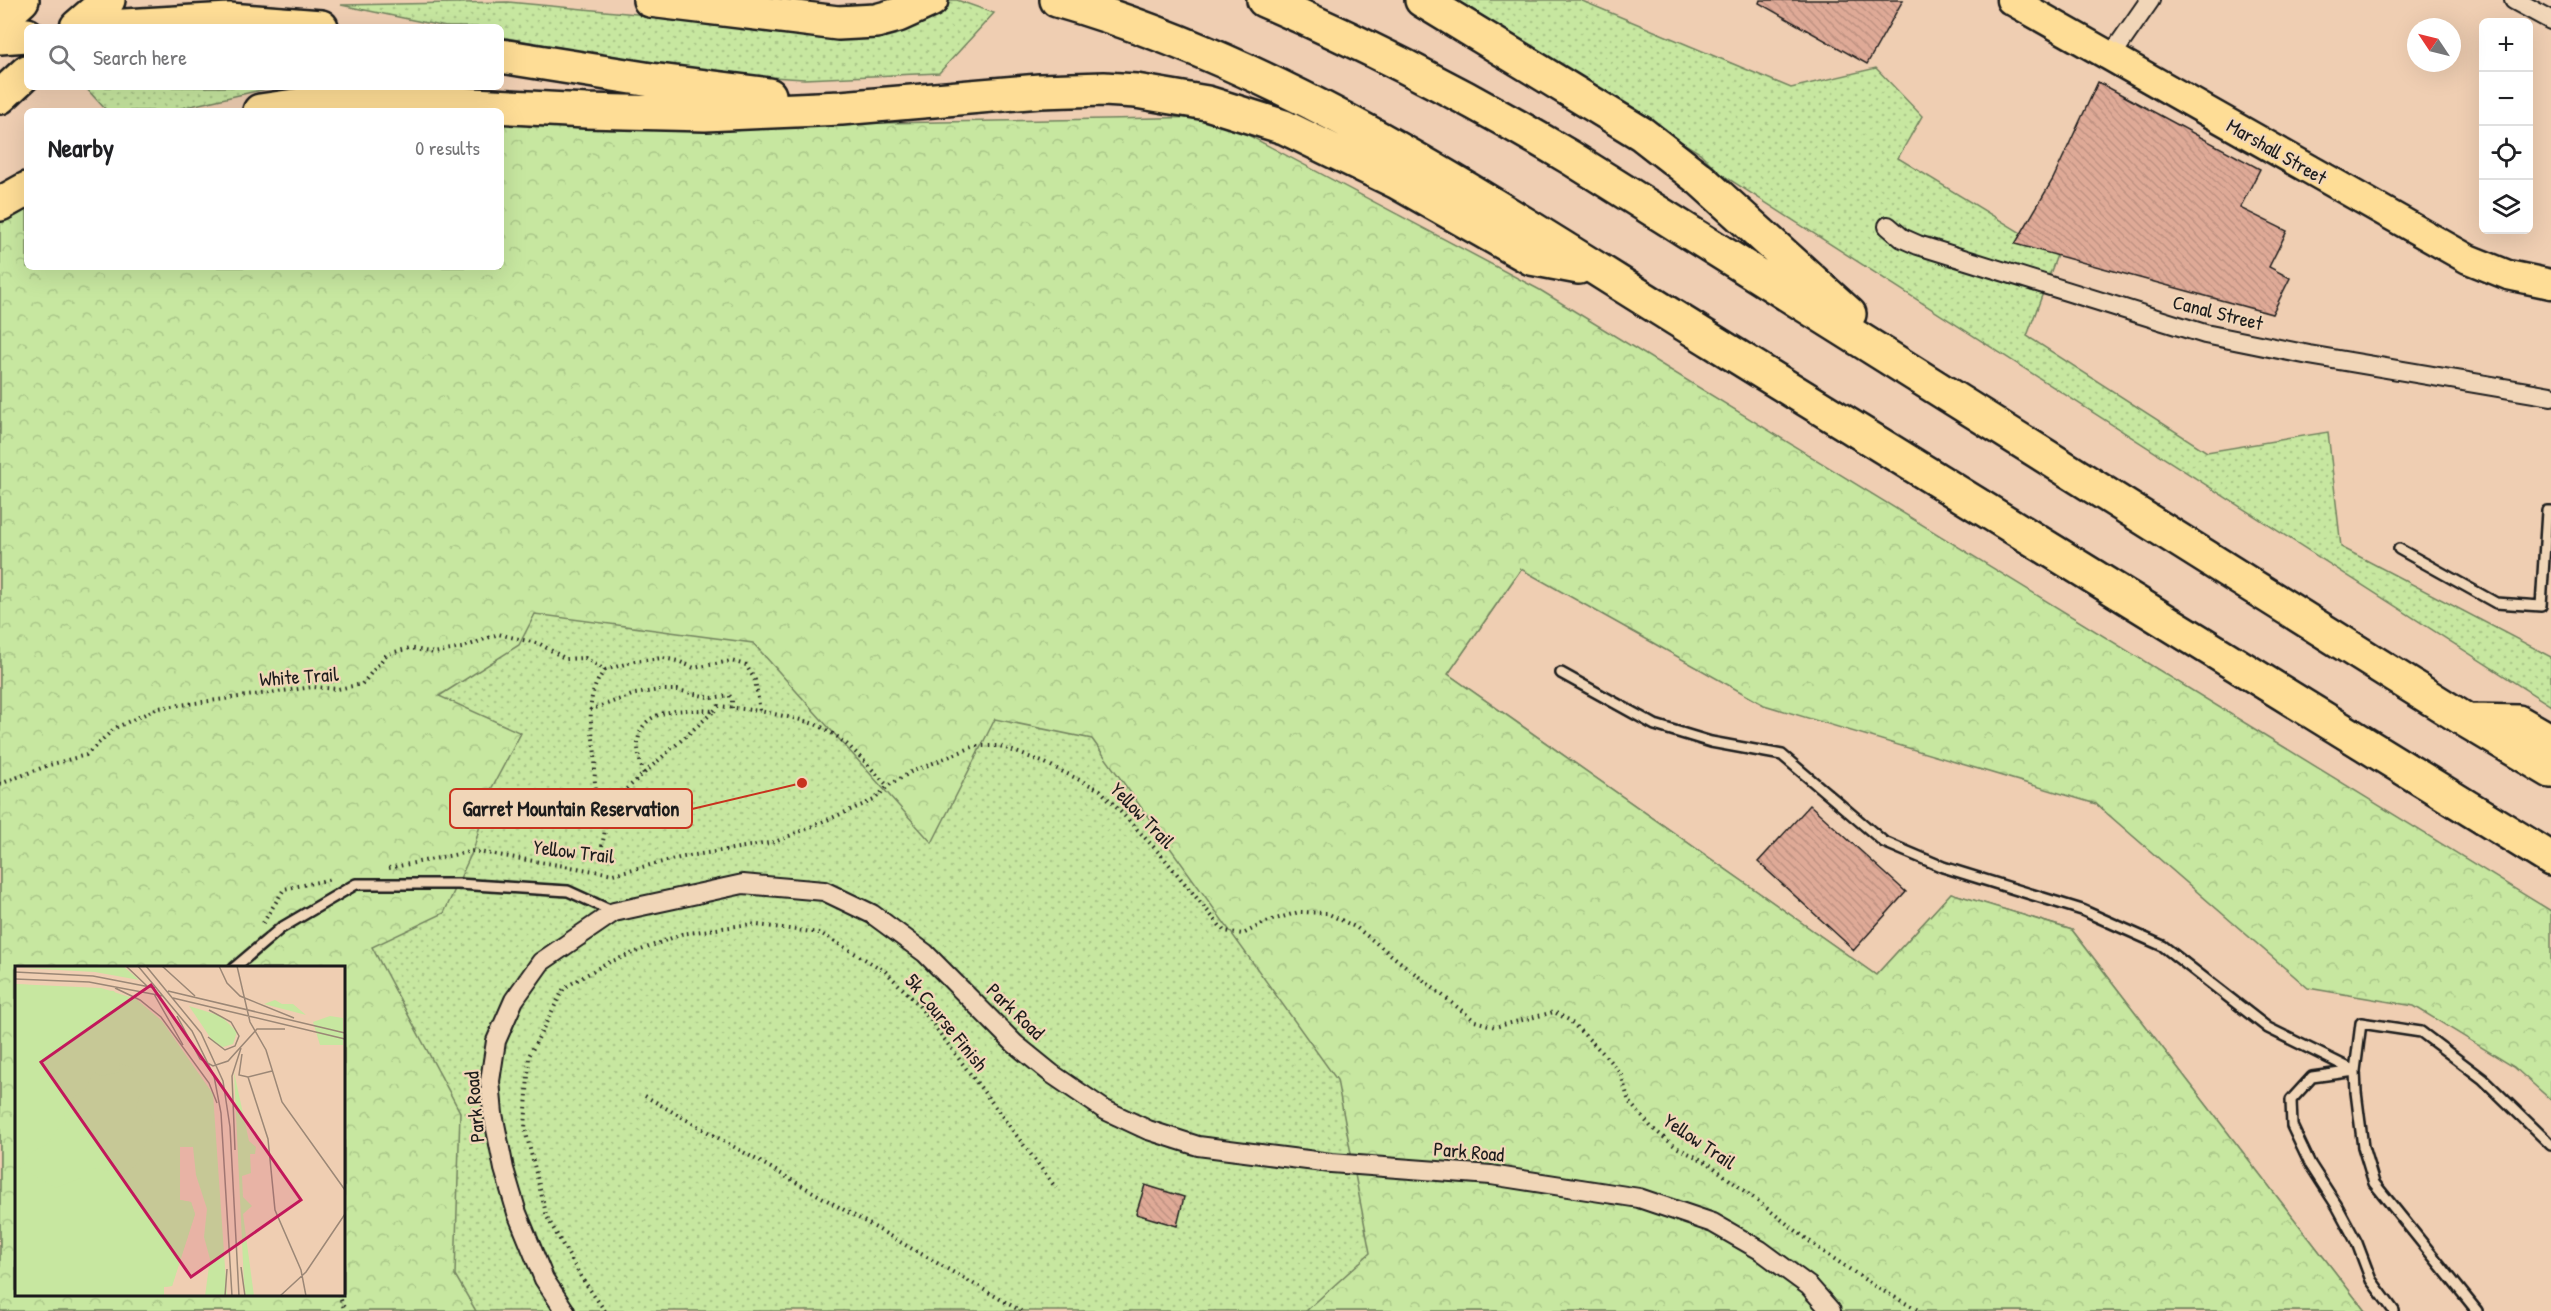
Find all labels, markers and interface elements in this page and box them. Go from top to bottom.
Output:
north arrow [2407,18,2461,72]
map controls [2479,18,2533,234]
button: + [2479,18,2533,72]
search box [24,24,504,90]
icon: search [45,41,78,74]
text: Search here [93,42,187,72]
button: − [2479,72,2533,126]
street label: Marshall Street [2222,112,2333,191]
button: locate [2479,126,2533,180]
text: Nearby [48,130,114,165]
text: 0 results [415,134,480,161]
button: layers [2479,180,2533,234]
street label: Canal Street [2170,288,2267,337]
street label: White Trail [258,660,340,692]
street label: Yellow Trail [1105,776,1182,854]
callout: Garret Mountain Reservation [450,789,692,828]
text: Garret Mountain Reservation [462,794,680,823]
street label: Yellow Trail [532,833,617,869]
inset map [15,966,345,1296]
street label: 5k Course Finish [899,968,995,1076]
street label: Park Road [981,977,1051,1045]
street label: Park Road [457,1070,491,1143]
street label: Yellow Trail [1658,1107,1742,1176]
street label: Park Road [1433,1134,1506,1168]

